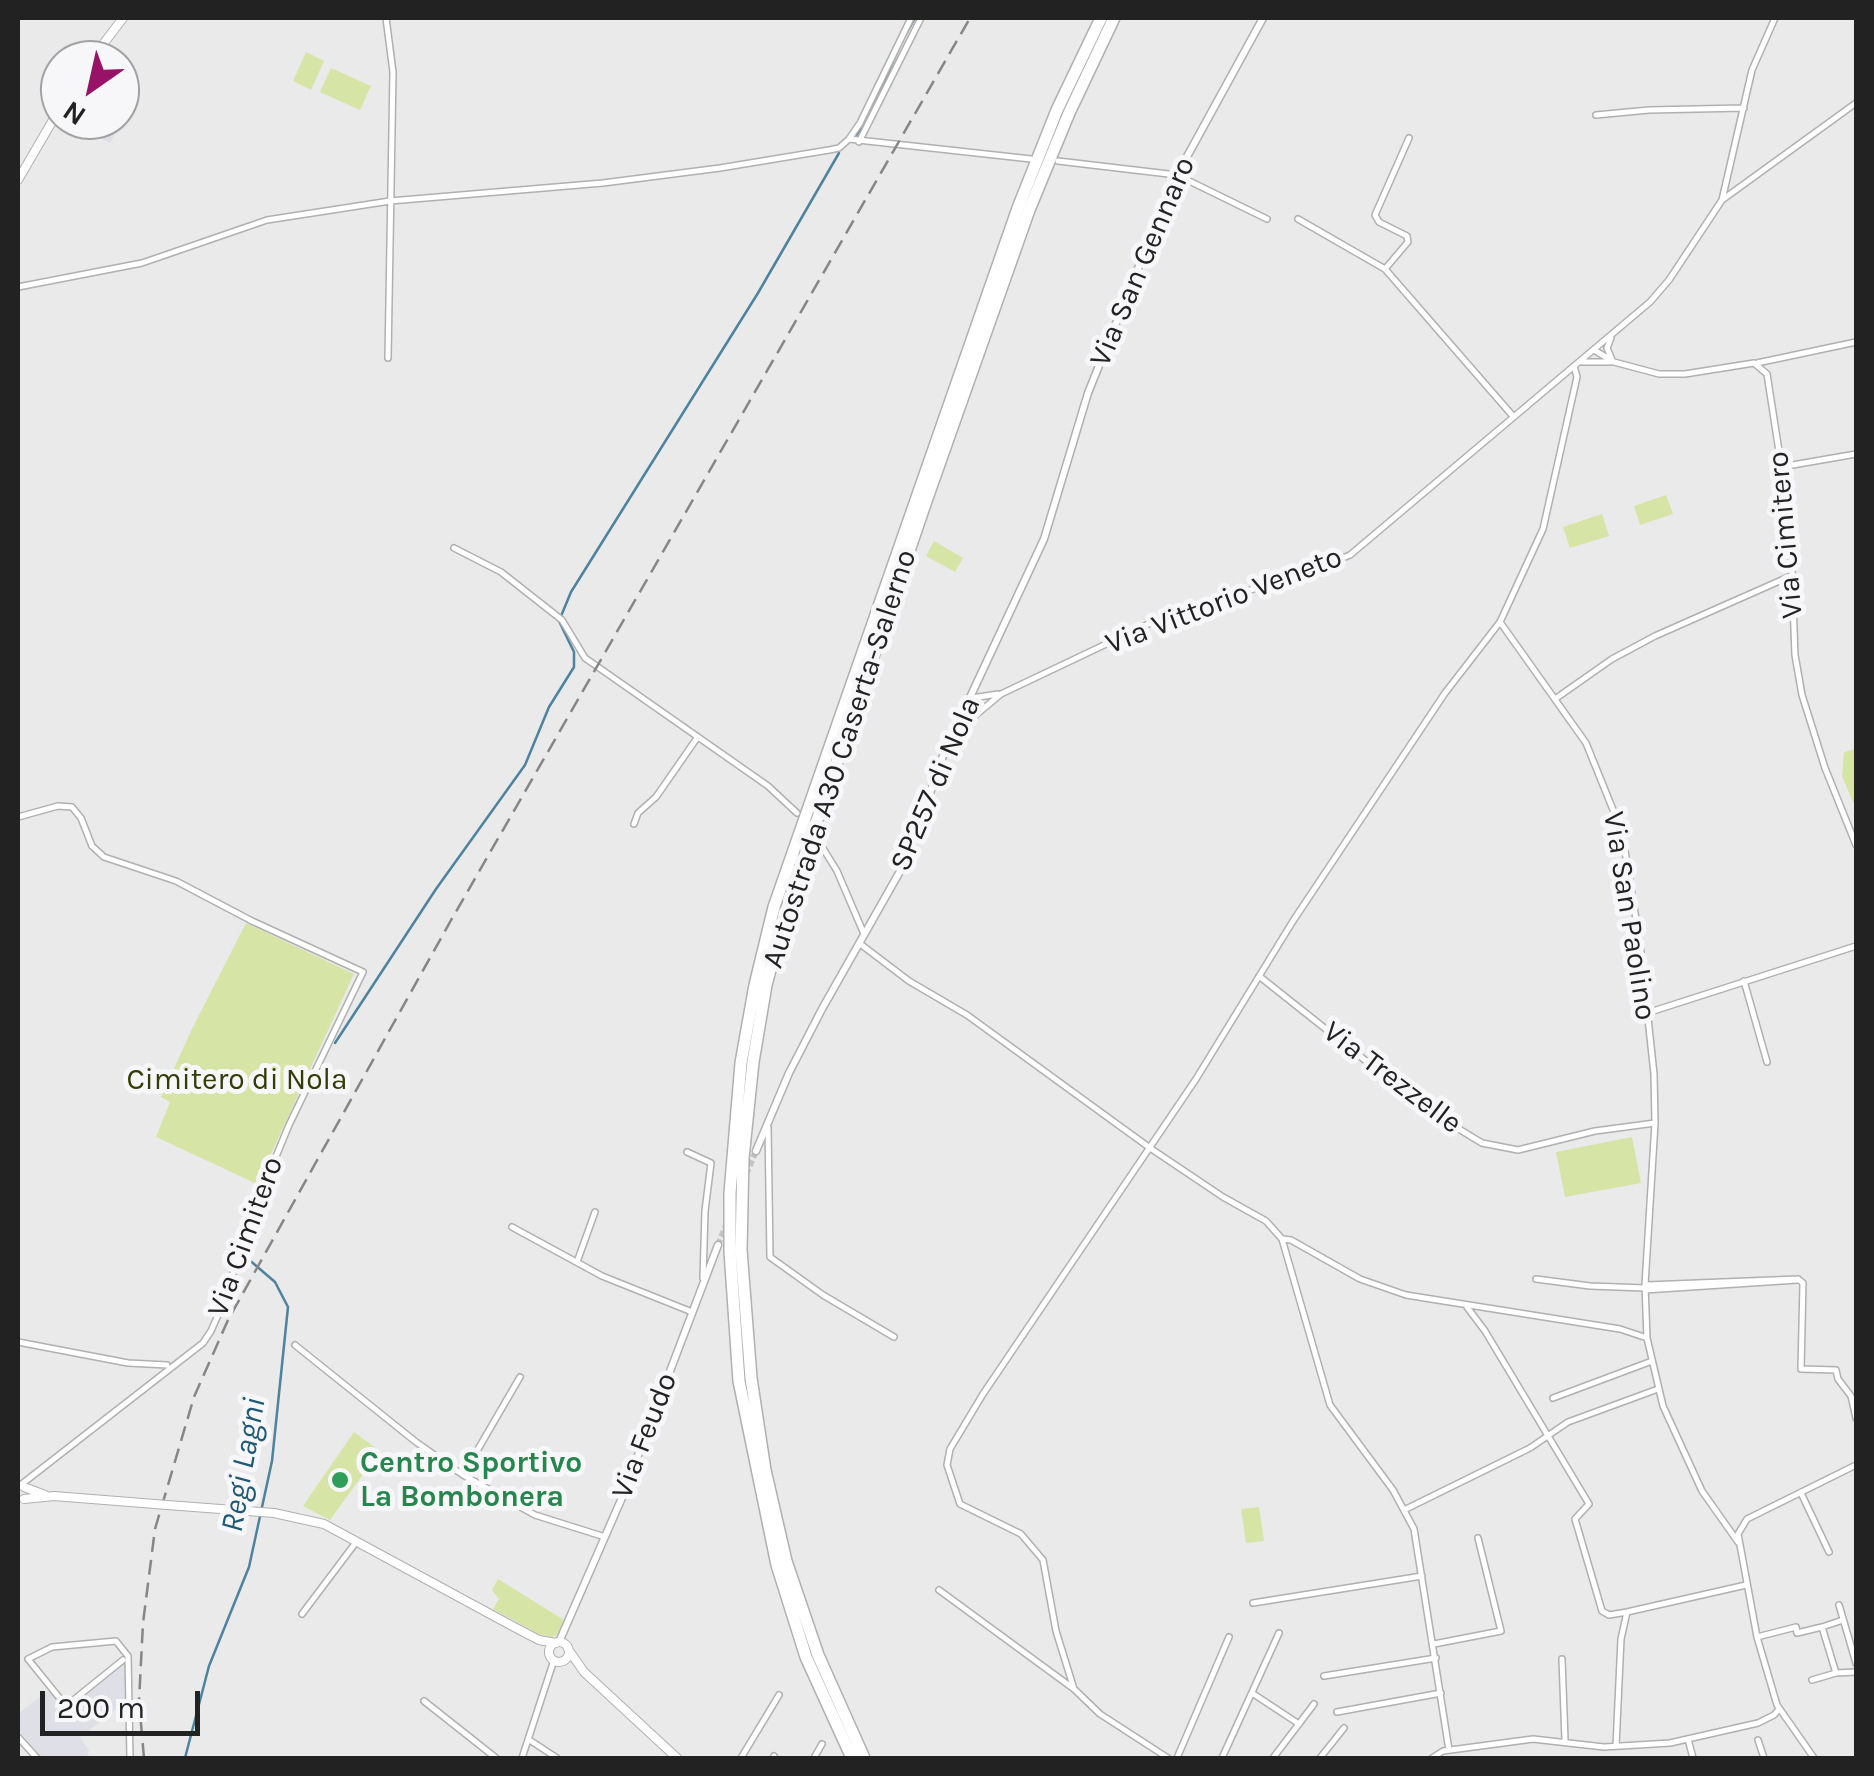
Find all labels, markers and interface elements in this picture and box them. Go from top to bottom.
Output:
north arrow [40,40,140,140]
text: N [57,94,92,133]
street label: Via San Gennaro [1083,152,1203,372]
street label: Via Cimitero [1761,450,1811,620]
street label: Via Vittorio Veneto [1101,539,1347,663]
street label: Autostrada A30 Caserta-Salerno [755,545,925,973]
street label: SP257 di Nola [883,691,989,877]
street label: Via San Paolino [1595,809,1663,1023]
street label: Via Trezzelle [1315,1014,1469,1142]
park label: Cimitero di Nola [126,1062,348,1098]
street label: Via Cimitero [200,1152,292,1322]
street label: Via Feudo [605,1368,685,1504]
water label: Regi Lagni [213,1395,275,1535]
place label: Centro Sportivo La Bombonera [360,1445,582,1516]
marker: Centro Sportivo La Bombonera [329,1469,351,1491]
scale bar [45,1671,205,1733]
text: 200 m [57,1690,145,1726]

